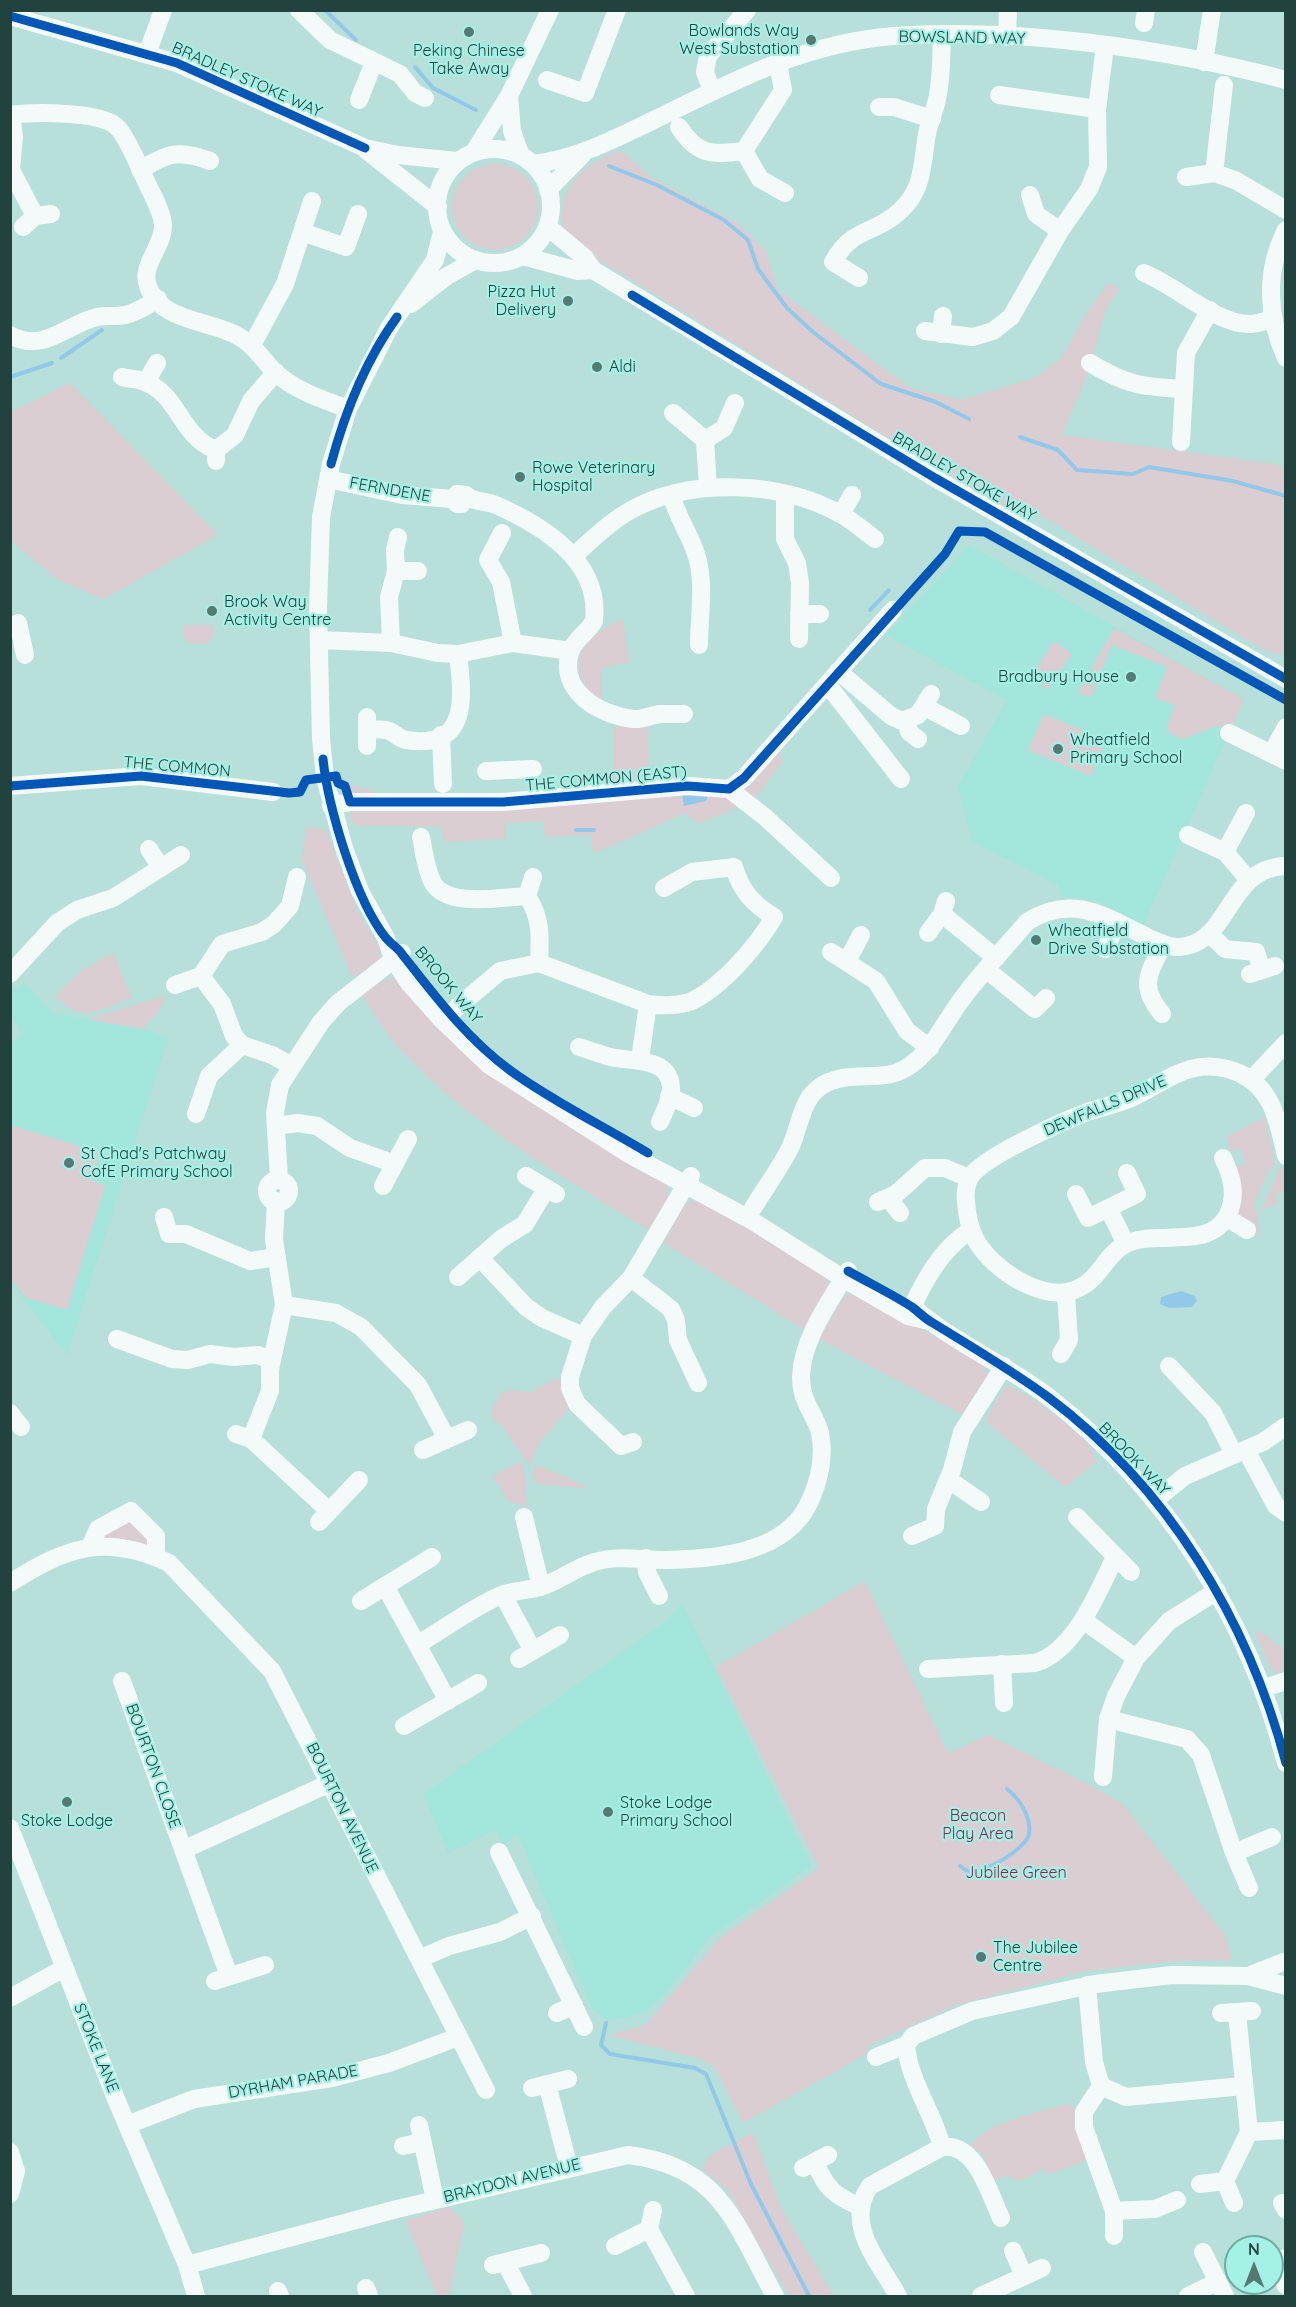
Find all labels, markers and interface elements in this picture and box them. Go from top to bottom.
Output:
place label: Bowlands Way West Substation [679,21,799,59]
marker: Peking Chinese Take Away [462,25,476,39]
street label: BOWSLAND WAY [898,27,1026,49]
marker: Bowlands Way West Substation [804,33,818,47]
street label: BRADLEY STOKE WAY [169,38,325,122]
place label: Peking Chinese Take Away [413,41,525,79]
place label: Pizza Hut Delivery [488,282,556,320]
marker: Pizza Hut Delivery [561,294,575,308]
place label: Aldi [609,357,636,377]
marker: Aldi [590,360,604,374]
street label: BRADLEY STOKE WAY [889,428,1039,526]
place label: Rowe Veterinary Hospital [532,458,655,496]
marker: Rowe Veterinary Hospital [513,470,527,484]
street label: FERNDENE [348,473,432,507]
place label: Brook Way Activity Centre [224,592,331,630]
marker: Brook Way Activity Centre [205,604,219,618]
place label: Bradbury House [998,667,1119,687]
marker: Bradbury House [1124,670,1138,684]
place label: Wheatfield Primary School [1070,730,1182,768]
marker: Wheatfield Primary School [1051,742,1065,756]
street label: THE COMMON [123,753,231,781]
street label: THE COMMON (EAST) [524,762,688,796]
place label: Wheatfield Drive Substation [1048,921,1169,959]
marker: Wheatfield Drive Substation [1029,933,1043,947]
street label: BROOK WAY [410,943,486,1027]
street label: DEWFALLS DRIVE [1041,1072,1169,1140]
place label: St Chad's Patchway CofE Primary School [81,1144,233,1182]
marker: St Chad's Patchway CofE Primary School [62,1156,76,1170]
street label: BROOK WAY [1094,1418,1174,1500]
street label: BOURTON CLOSE [122,1701,184,1831]
street label: BOURTON AVENUE [302,1740,382,1876]
place label: Stoke Lodge Primary School [620,1793,732,1831]
marker: Stoke Lodge [60,1795,74,1809]
marker: Stoke Lodge Primary School [601,1805,615,1819]
park label: Beacon Play Area [942,1806,1014,1844]
place label: Stoke Lodge [21,1811,113,1831]
park label: Jubilee Green [965,1863,1067,1883]
place label: The Jubilee Centre [993,1938,1078,1976]
marker: The Jubilee Centre [974,1950,988,1964]
street label: STOKE LANE [69,2001,123,2095]
street label: DYRHAM PARADE [227,2061,359,2103]
street label: BRAYDON AVENUE [442,2155,582,2207]
north arrow [1224,2235,1284,2295]
text: N [1248,2239,1260,2259]

